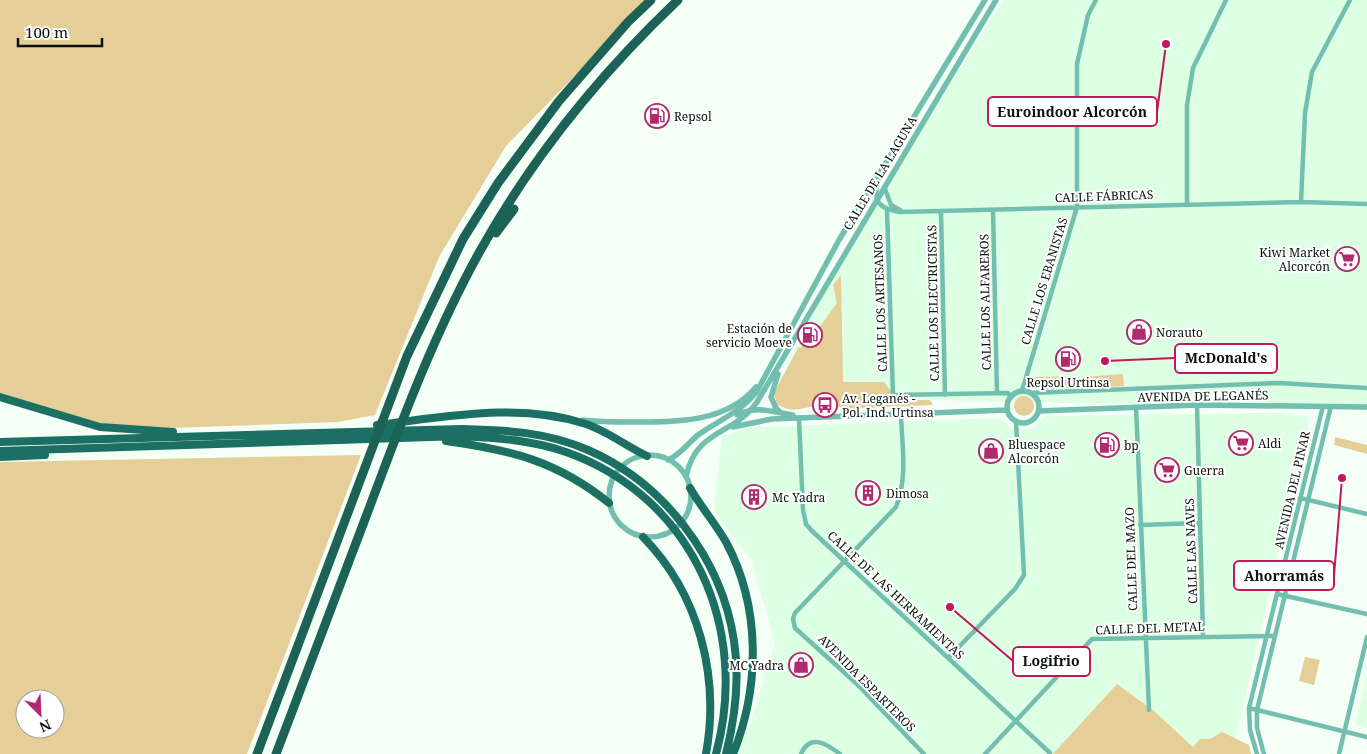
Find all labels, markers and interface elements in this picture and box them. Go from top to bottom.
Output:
scale bar [18,15,101,47]
text: 100 m [25,22,68,42]
callout: Euroindoor Alcorcón [988,97,1157,126]
text: Euroindoor Alcorcón [997,102,1147,121]
fuel station icon: Repsol [644,103,670,129]
place label: Repsol [674,108,712,125]
street label: CALLE DE LA LAGUNA [839,112,921,233]
street label: CALLE FÁBRICAS [1054,186,1154,206]
street label: CALLE LOS EBANISTAS [1017,215,1071,347]
street label: CALLE LOS ELECTRICISTAS [923,225,943,381]
street label: CALLE LOS ARTESANOS [869,234,891,372]
street label: CALLE LOS ALFAREROS [975,234,995,370]
place label: Kiwi Market Alcorcón [1259,244,1330,275]
supermarket icon: Kiwi Market Alcorcón [1334,246,1360,272]
shop icon: Norauto [1126,319,1152,345]
place label: Estación de servicio Moeve [706,320,792,351]
fuel station icon: Estación de servicio Moeve [797,322,823,348]
place label: Norauto [1156,324,1203,341]
callout: McDonald's [1175,344,1277,373]
fuel station icon: Repsol Urtinsa [1055,346,1081,372]
text: McDonald's [1185,348,1268,367]
place label: Repsol Urtinsa [1026,374,1110,391]
street label: AVENIDA DE LEGANÉS [1137,386,1269,406]
place label: Av. Leganés - Pol. Ind. Urtinsa [842,390,934,421]
bus stop icon: Av. Leganés - Pol. Ind. Urtinsa [812,392,838,418]
street label: AVENIDA DEL PINAR [1270,429,1314,551]
supermarket icon: Aldi [1228,430,1254,456]
fuel station icon: bp [1094,432,1120,458]
place label: Aldi [1258,435,1282,452]
place label: Bluespace Alcorcón [1008,436,1065,467]
place label: bp [1124,437,1139,454]
shop icon: Bluespace Alcorcón [978,438,1004,464]
supermarket icon: Guerra [1154,457,1180,483]
place label: Guerra [1184,462,1225,479]
building icon: Dimosa [855,480,881,506]
building icon: Mc Yadra [741,484,767,510]
place label: Dimosa [886,485,929,502]
place label: Mc Yadra [772,489,826,506]
street label: CALLE LAS NAVES [1181,498,1201,604]
street label: CALLE DEL MAZO [1121,507,1141,611]
street label: CALLE DE LAS HERRAMIENTAS [824,527,968,663]
callout: Ahorramás [1234,561,1334,590]
text: Ahorramás [1244,566,1324,585]
street label: CALLE DEL METAL [1095,618,1205,638]
street label: AVENIDA ESPARTEROS [815,631,919,735]
callout: Logifrio [1013,647,1090,676]
text: Logifrio [1022,651,1080,670]
shop icon: MC Yadra [788,652,814,678]
place label: MC Yadra [729,657,784,674]
north arrow [15,689,65,739]
text: N [37,715,54,737]

